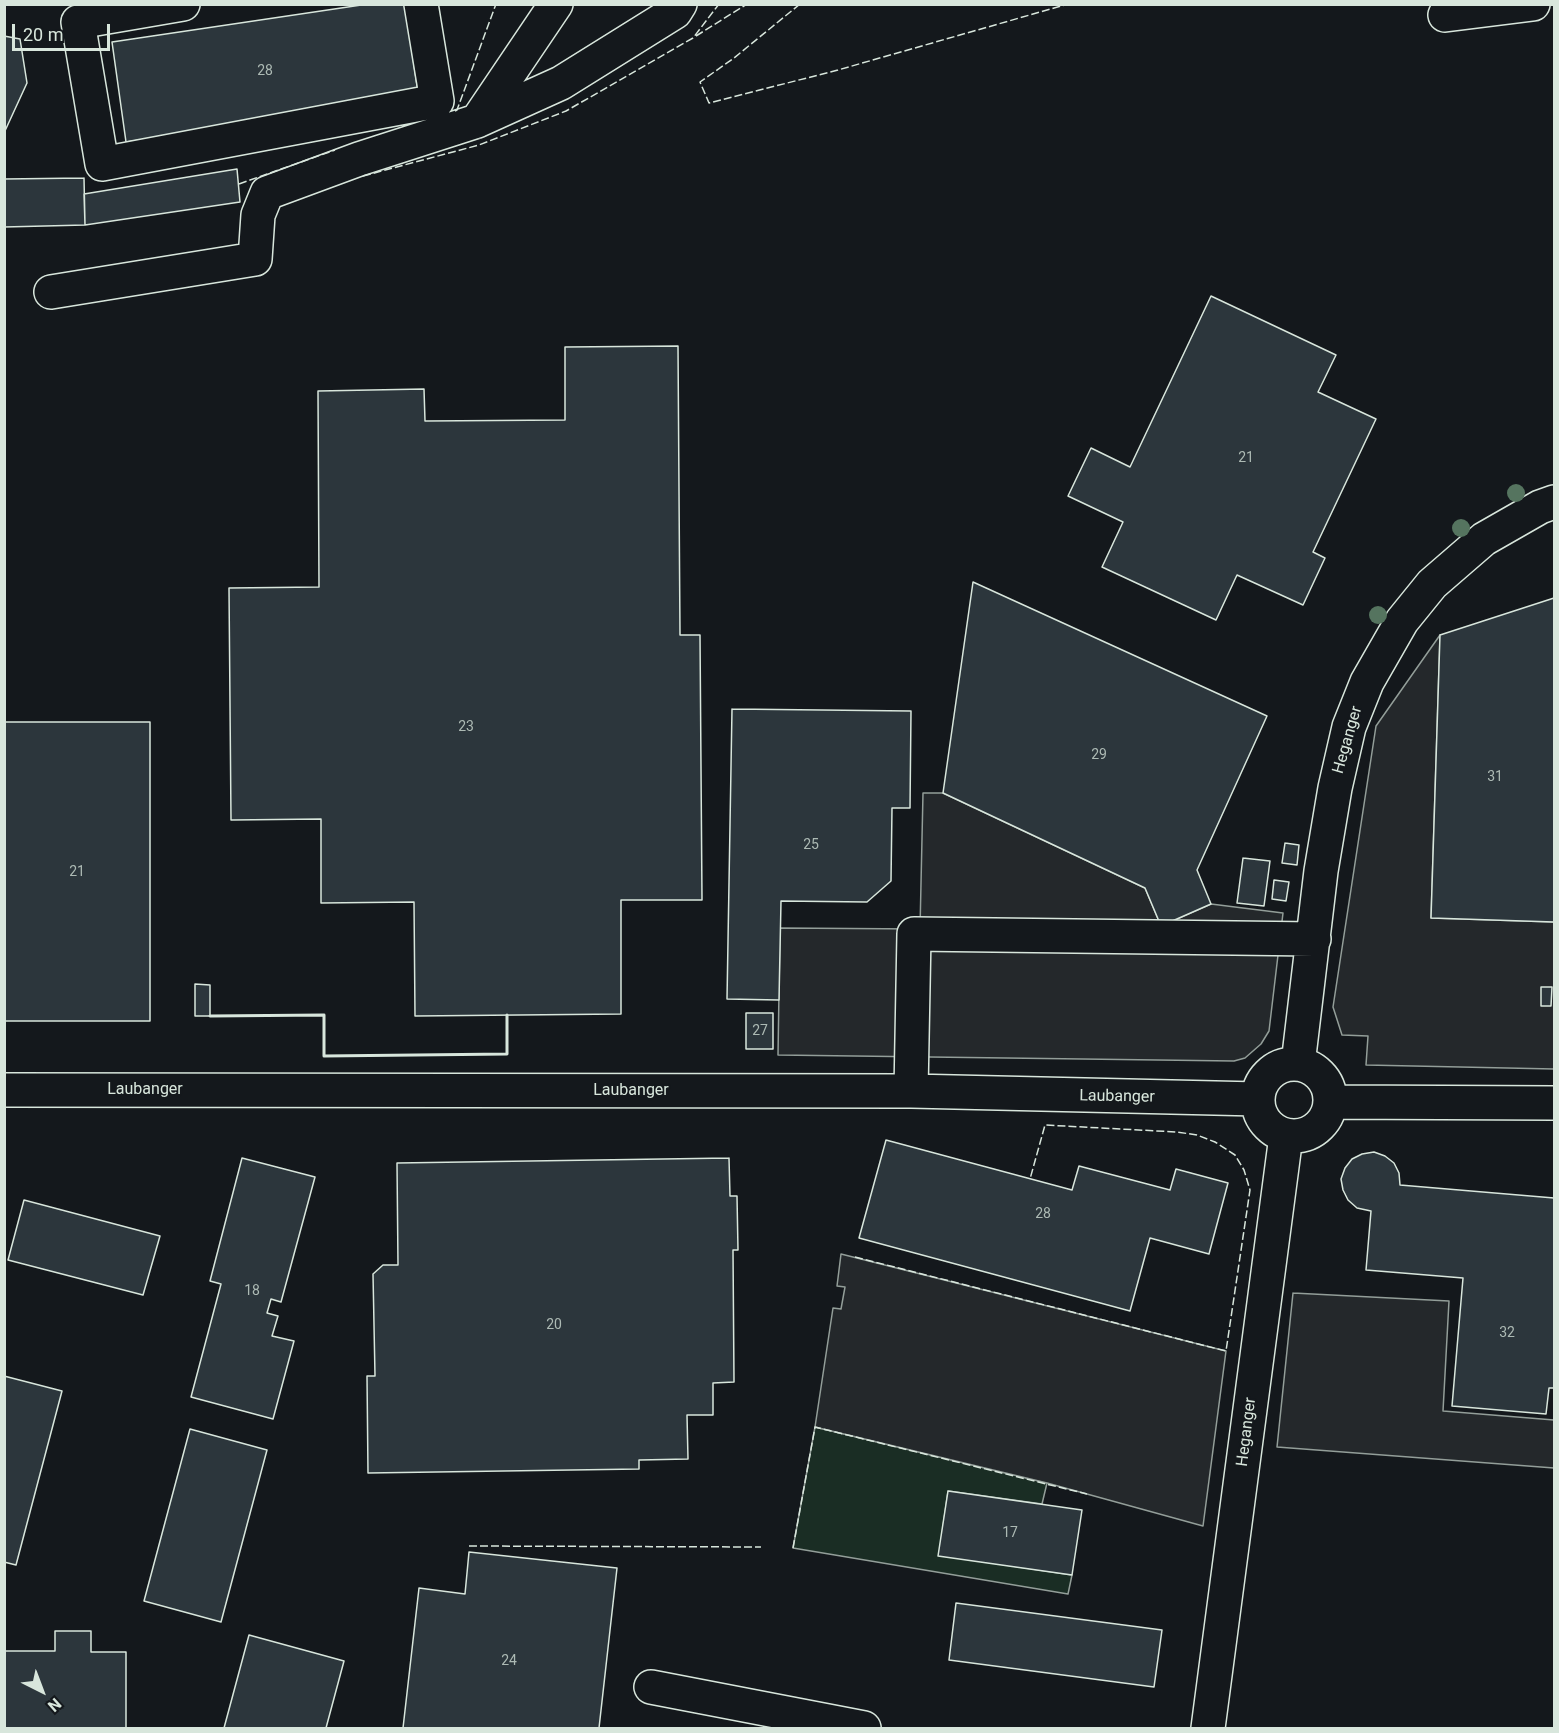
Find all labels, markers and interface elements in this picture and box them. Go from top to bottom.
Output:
scale bar [15,12,112,50]
text: 20 m [23,24,63,45]
house number: 28 [257,63,273,79]
house number: 21 [1238,450,1254,466]
street label: Heganger [1329,704,1367,776]
house number: 23 [458,719,474,735]
house number: 29 [1091,747,1107,763]
house number: 31 [1487,769,1503,785]
house number: 25 [803,837,819,853]
house number: 21 [69,864,85,880]
house number: 27 [752,1023,768,1039]
street label: Laubanger [107,1080,183,1100]
street label: Laubanger [593,1081,669,1101]
street label: Laubanger [1079,1087,1155,1107]
house number: 28 [1035,1206,1051,1222]
house number: 18 [244,1283,260,1299]
house number: 20 [546,1317,562,1333]
house number: 32 [1499,1325,1515,1341]
street label: Heganger [1233,1396,1261,1468]
house number: 17 [1002,1525,1018,1541]
house number: 24 [501,1653,517,1669]
north arrow [12,1661,72,1721]
text: N [44,1694,65,1716]

